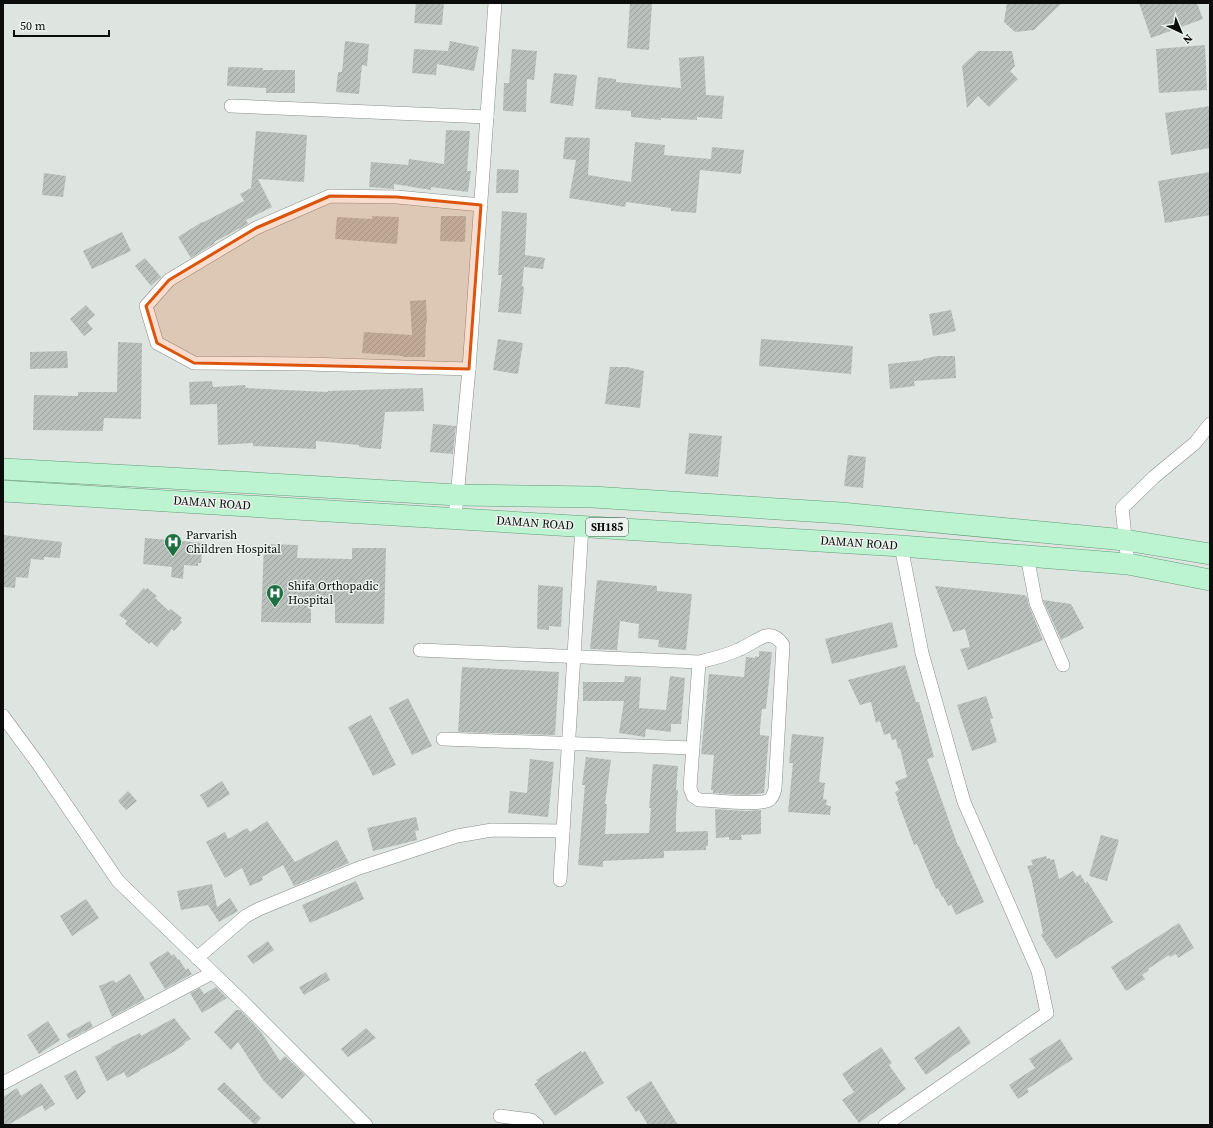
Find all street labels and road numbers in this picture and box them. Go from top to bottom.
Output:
street label: DAMAN ROAD [173,492,251,514]
street label: DAMAN ROAD [496,512,574,534]
road number: SH185 [586,518,628,536]
street label: DAMAN ROAD [820,532,898,554]

